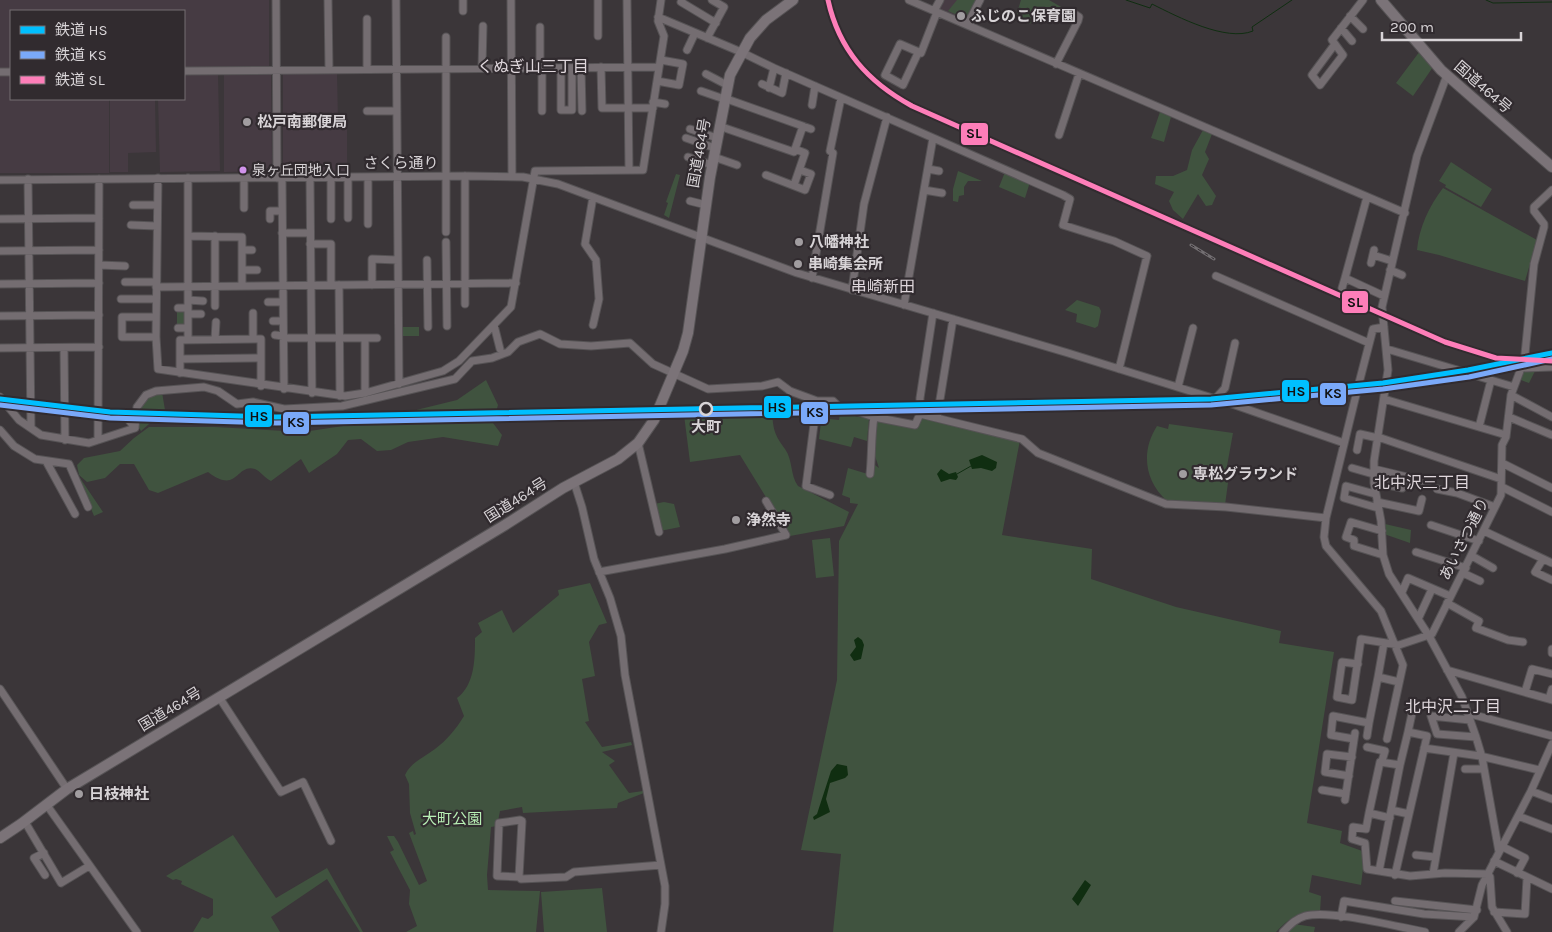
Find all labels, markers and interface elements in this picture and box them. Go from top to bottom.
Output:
place label: ふじのこ保育園 [971,7,1076,25]
legend [10,10,185,100]
marker: ふじのこ保育園 [955,10,967,22]
scale bar [1382,10,1521,42]
text: 200 m [1390,18,1434,36]
text: 鉄道 HS [55,21,108,39]
text: 鉄道 KS [55,46,107,64]
district label: くぬぎ山三丁目 [477,57,589,76]
street label: 国道464号 [1451,57,1515,117]
text: 鉄道 SL [55,71,105,89]
place label: 松戸南郵便局 [257,113,347,131]
marker: 松戸南郵便局 [241,116,253,128]
street label: 国道464号 [684,117,714,189]
line badge: SL [960,122,989,146]
text: SL [966,125,982,142]
street label: さくら通り [363,154,439,172]
place label: 泉ヶ丘団地入口 [252,162,350,179]
marker: 泉ヶ丘団地入口 [238,165,248,175]
place label: 八幡神社 [809,233,869,251]
marker: 八幡神社 [793,236,805,248]
place label: 串崎集会所 [808,255,883,273]
marker: 串崎集会所 [792,258,804,270]
district label: 串崎新田 [851,277,915,296]
line badge: SL [1341,290,1369,314]
text: SL [1347,294,1363,311]
line badge: HS [1281,379,1310,403]
line badge: KS [1319,382,1347,406]
text: HS [1287,383,1305,400]
text: KS [1324,385,1342,402]
line badge: HS [763,395,792,419]
text: HS [768,399,786,416]
line badge: KS [800,401,829,425]
marker: 大町 [699,402,713,416]
line badge: HS [244,404,273,428]
text: KS [806,404,824,421]
text: HS [250,408,268,425]
line badge: KS [282,411,310,435]
text: KS [287,414,305,431]
place label: 大町 [691,418,721,436]
place label: 専松グラウンド [1193,465,1298,483]
marker: 専松グラウンド [1177,468,1189,480]
district label: 北中沢三丁目 [1374,473,1470,492]
street label: 国道464号 [481,474,551,526]
street label: あいさつ通り [1436,495,1492,583]
place label: 浄然寺 [746,511,791,529]
marker: 浄然寺 [730,514,742,526]
street label: 国道464号 [135,683,205,735]
district label: 北中沢二丁目 [1405,697,1501,716]
place label: 日枝神社 [89,785,149,803]
marker: 日枝神社 [73,788,85,800]
park label: 大町公園 [422,810,482,828]

